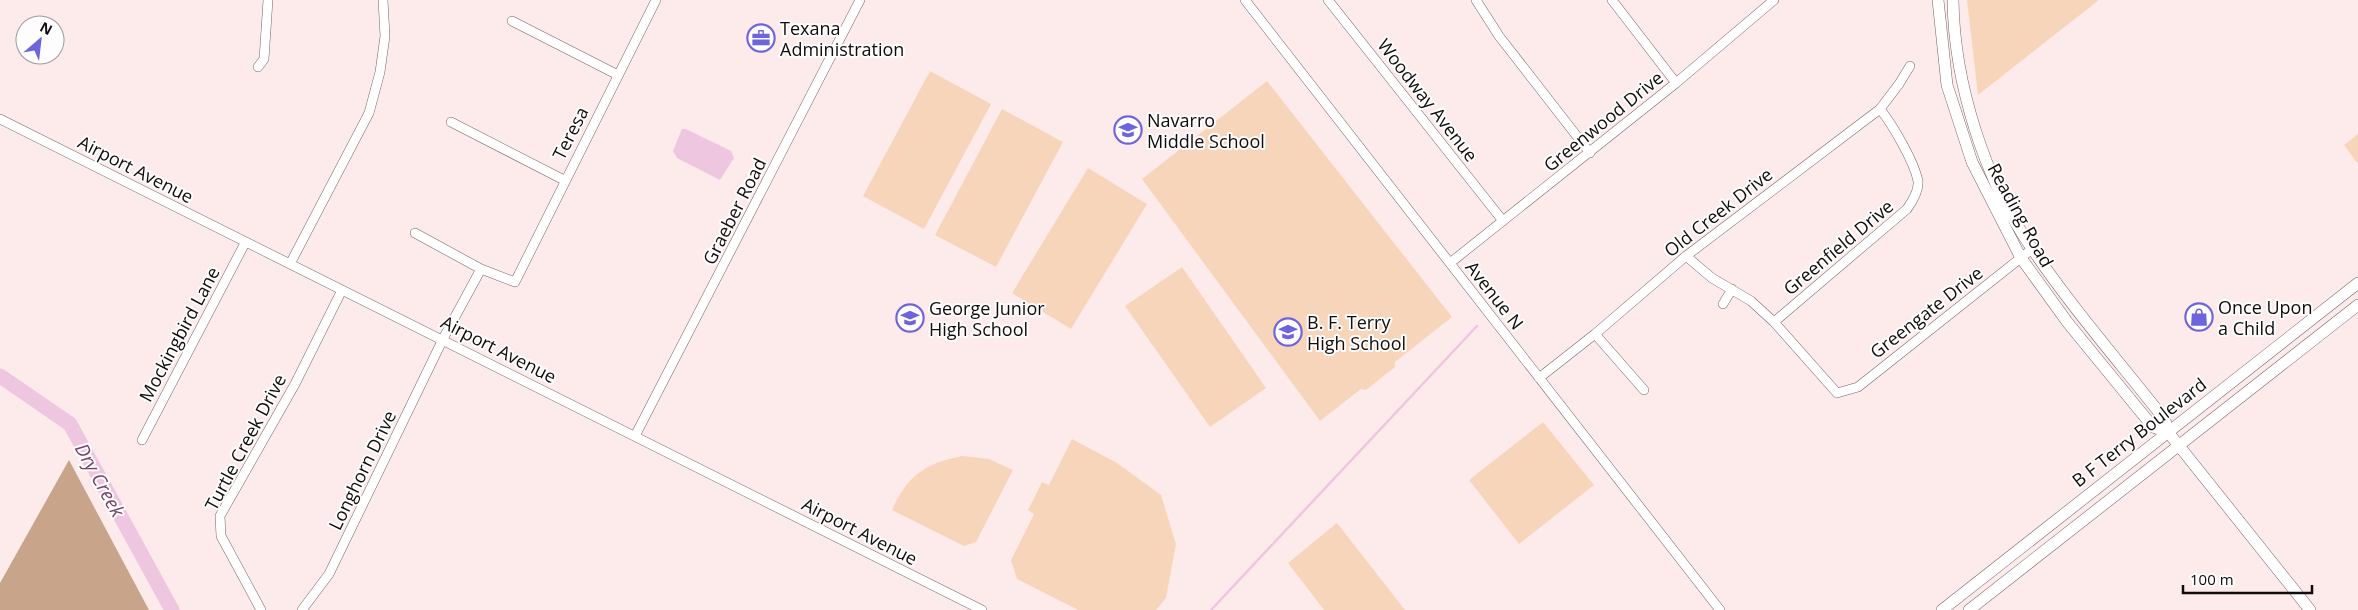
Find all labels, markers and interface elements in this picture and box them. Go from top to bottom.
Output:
north arrow [15,15,65,65]
place label: Texana Administration [780,16,904,61]
text: N [37,17,56,39]
office icon: Texana Administration [746,23,776,53]
street label: Woodway Avenue [1372,34,1484,166]
street label: Greenwood Drive [1538,65,1668,177]
street label: Teresa [547,103,593,163]
place label: Navarro Middle School [1147,108,1265,153]
school or university icon: Navarro Middle School [1113,115,1143,145]
street label: Airport Avenue [74,130,198,208]
street label: Graeber Road [697,154,771,268]
street label: Reading Road [1983,159,2059,271]
street label: Old Creek Drive [1659,162,1777,262]
street label: Greenfield Drive [1778,194,1898,300]
street label: Avenue N [1461,256,1529,334]
street label: Greengate Drive [1865,260,1987,364]
street label: Mockingbird Lane [133,262,225,406]
place label: Once Upon a Child [2218,295,2312,340]
place label: George Junior High School [929,296,1045,341]
shop icon: Once Upon a Child [2184,302,2214,332]
school or university icon: George Junior High School [895,303,925,333]
street label: Airport Avenue [437,310,561,388]
place label: B. F. Terry High School [1307,310,1406,355]
school or university icon: B. F. Terry High School [1273,317,1303,347]
street label: Turtle Creek Drive [199,370,291,514]
street label: B F Terry Boulevard [2067,372,2211,492]
street label: Longhorn Drive [323,406,401,534]
water label: Dry Creek [69,438,131,522]
street label: Airport Avenue [798,492,922,570]
scale bar [2183,562,2312,594]
text: 100 m [2190,569,2234,589]

